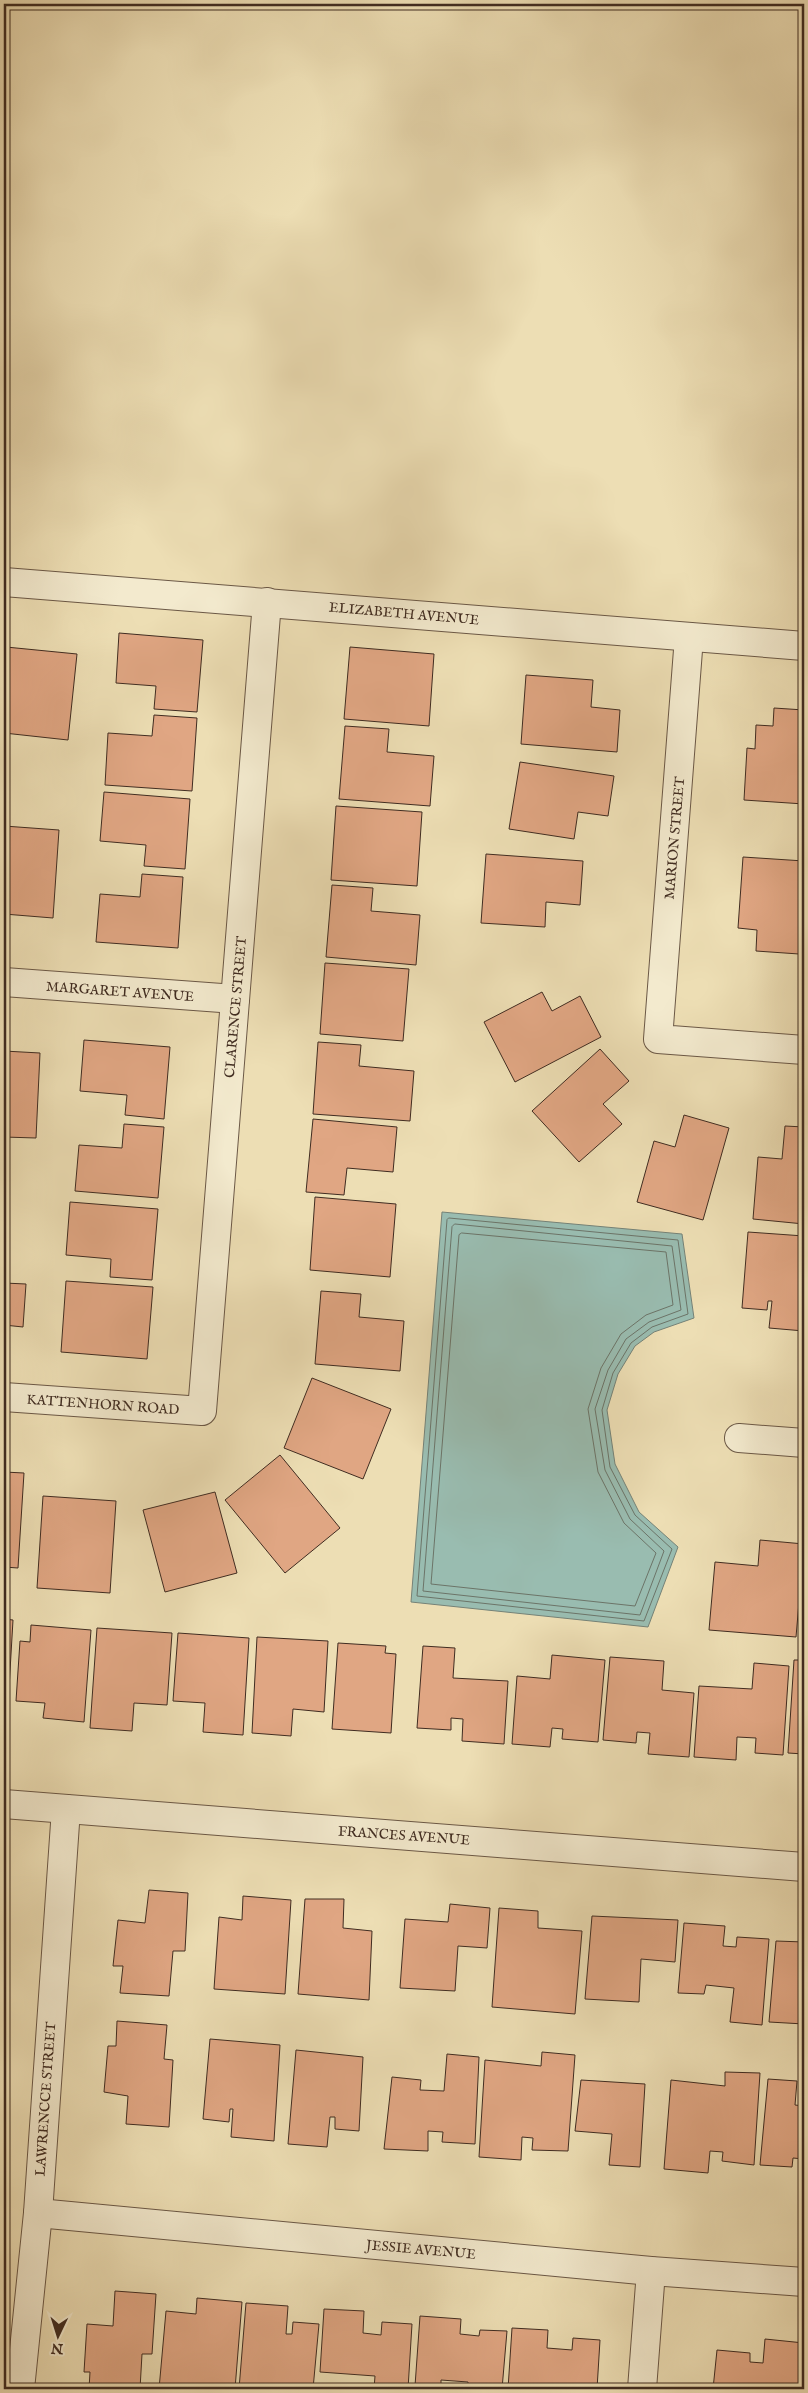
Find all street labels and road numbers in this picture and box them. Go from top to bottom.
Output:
street label: ELIZABETH AVENUE [328,598,480,630]
street label: MARION STREET [661,775,689,900]
street label: CLARENCE STREET [221,935,251,1079]
street label: MARGARET AVENUE [45,978,195,1006]
street label: KATTENHORN ROAD [26,1391,180,1419]
street label: FRANCES AVENUE [337,1822,471,1850]
street label: LAWRENCCE STREET [32,2020,60,2177]
street label: JESSIE AVENUE [363,2236,477,2264]

